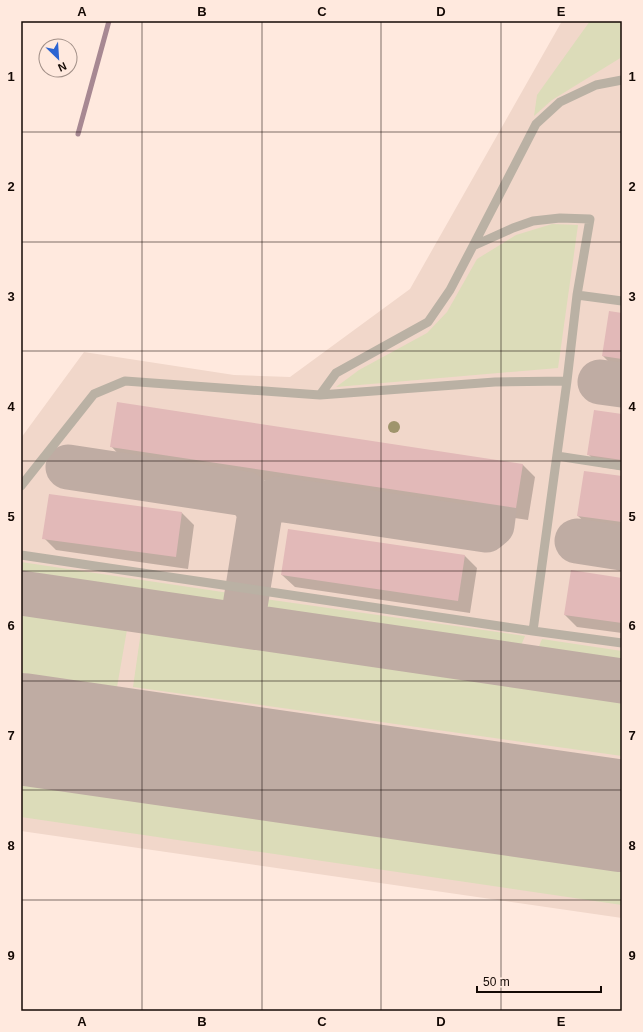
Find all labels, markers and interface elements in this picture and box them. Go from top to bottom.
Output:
text: A [77,4,87,19]
text: B [197,4,207,19]
text: C [317,4,327,19]
text: D [436,4,446,19]
text: E [557,4,566,19]
north arrow [38,38,78,78]
text: N [56,60,68,74]
text: 1 [7,69,15,84]
text: 1 [628,69,636,84]
text: 2 [7,179,15,194]
text: 2 [628,179,636,194]
text: 3 [7,289,15,304]
text: 3 [628,289,636,304]
text: 4 [7,399,15,414]
text: 4 [628,399,636,414]
text: 5 [7,509,15,524]
text: 5 [628,509,636,524]
text: 6 [7,618,15,633]
text: 6 [628,618,636,633]
text: 7 [7,728,15,743]
text: 7 [628,728,636,743]
text: 8 [7,838,15,853]
text: 8 [628,838,636,853]
text: 9 [7,948,15,963]
text: 9 [628,948,636,963]
scale bar [477,968,601,994]
text: 50 m [483,975,510,989]
text: A [77,1014,87,1029]
text: B [197,1014,207,1029]
text: C [317,1014,327,1029]
text: D [436,1014,446,1029]
text: E [557,1014,566,1029]

